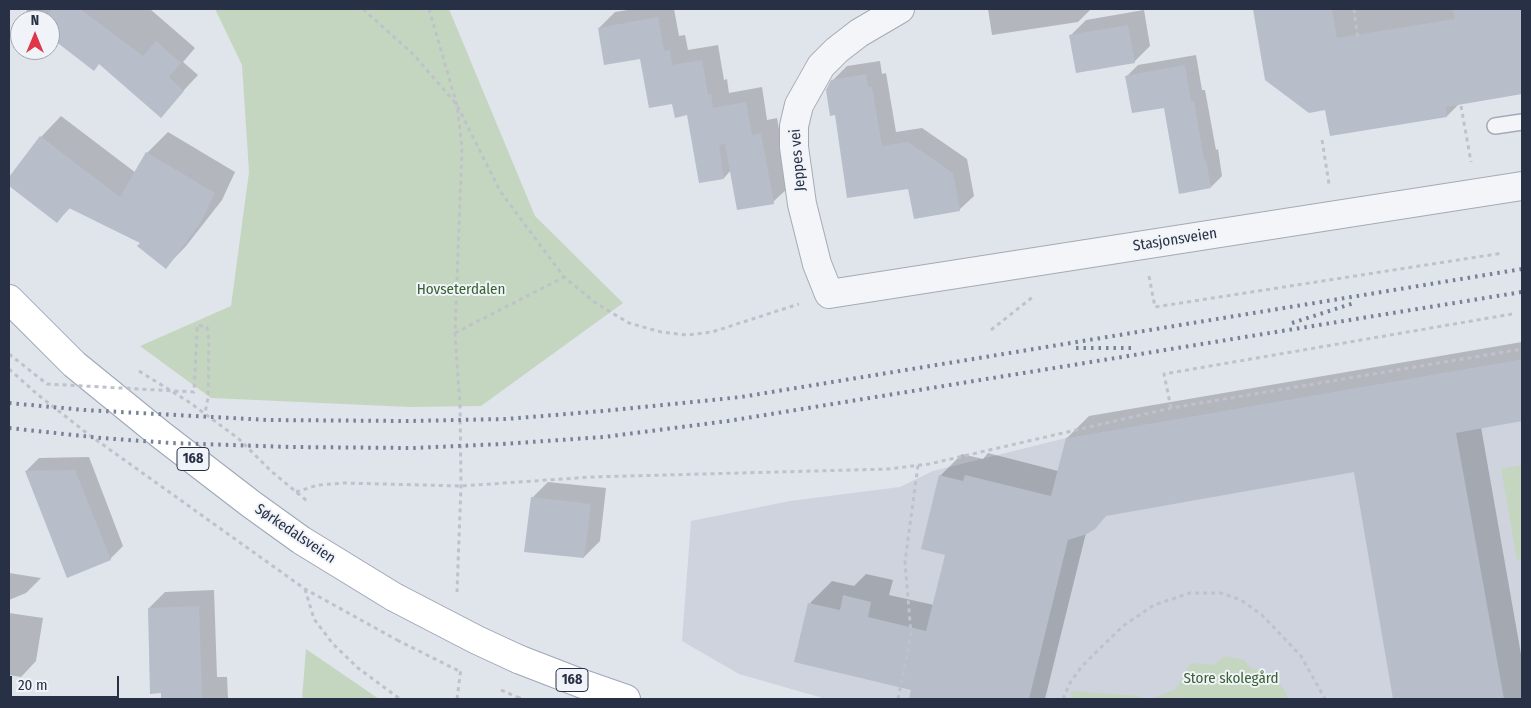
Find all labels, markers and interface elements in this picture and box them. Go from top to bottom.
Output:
north arrow [10,10,60,60]
text: N [31,12,39,29]
street label: Jeppes vei [786,128,810,192]
street label: Stasjonsveien [1132,224,1218,256]
park label: Hovseterdalen [417,281,505,299]
road number: 168 [177,448,209,470]
street label: Sørkedalsveien [251,500,339,568]
scale bar [12,666,121,698]
road number: 168 [556,668,588,692]
park label: Store skolegård [1183,670,1279,688]
text: 20 m [18,676,48,694]

